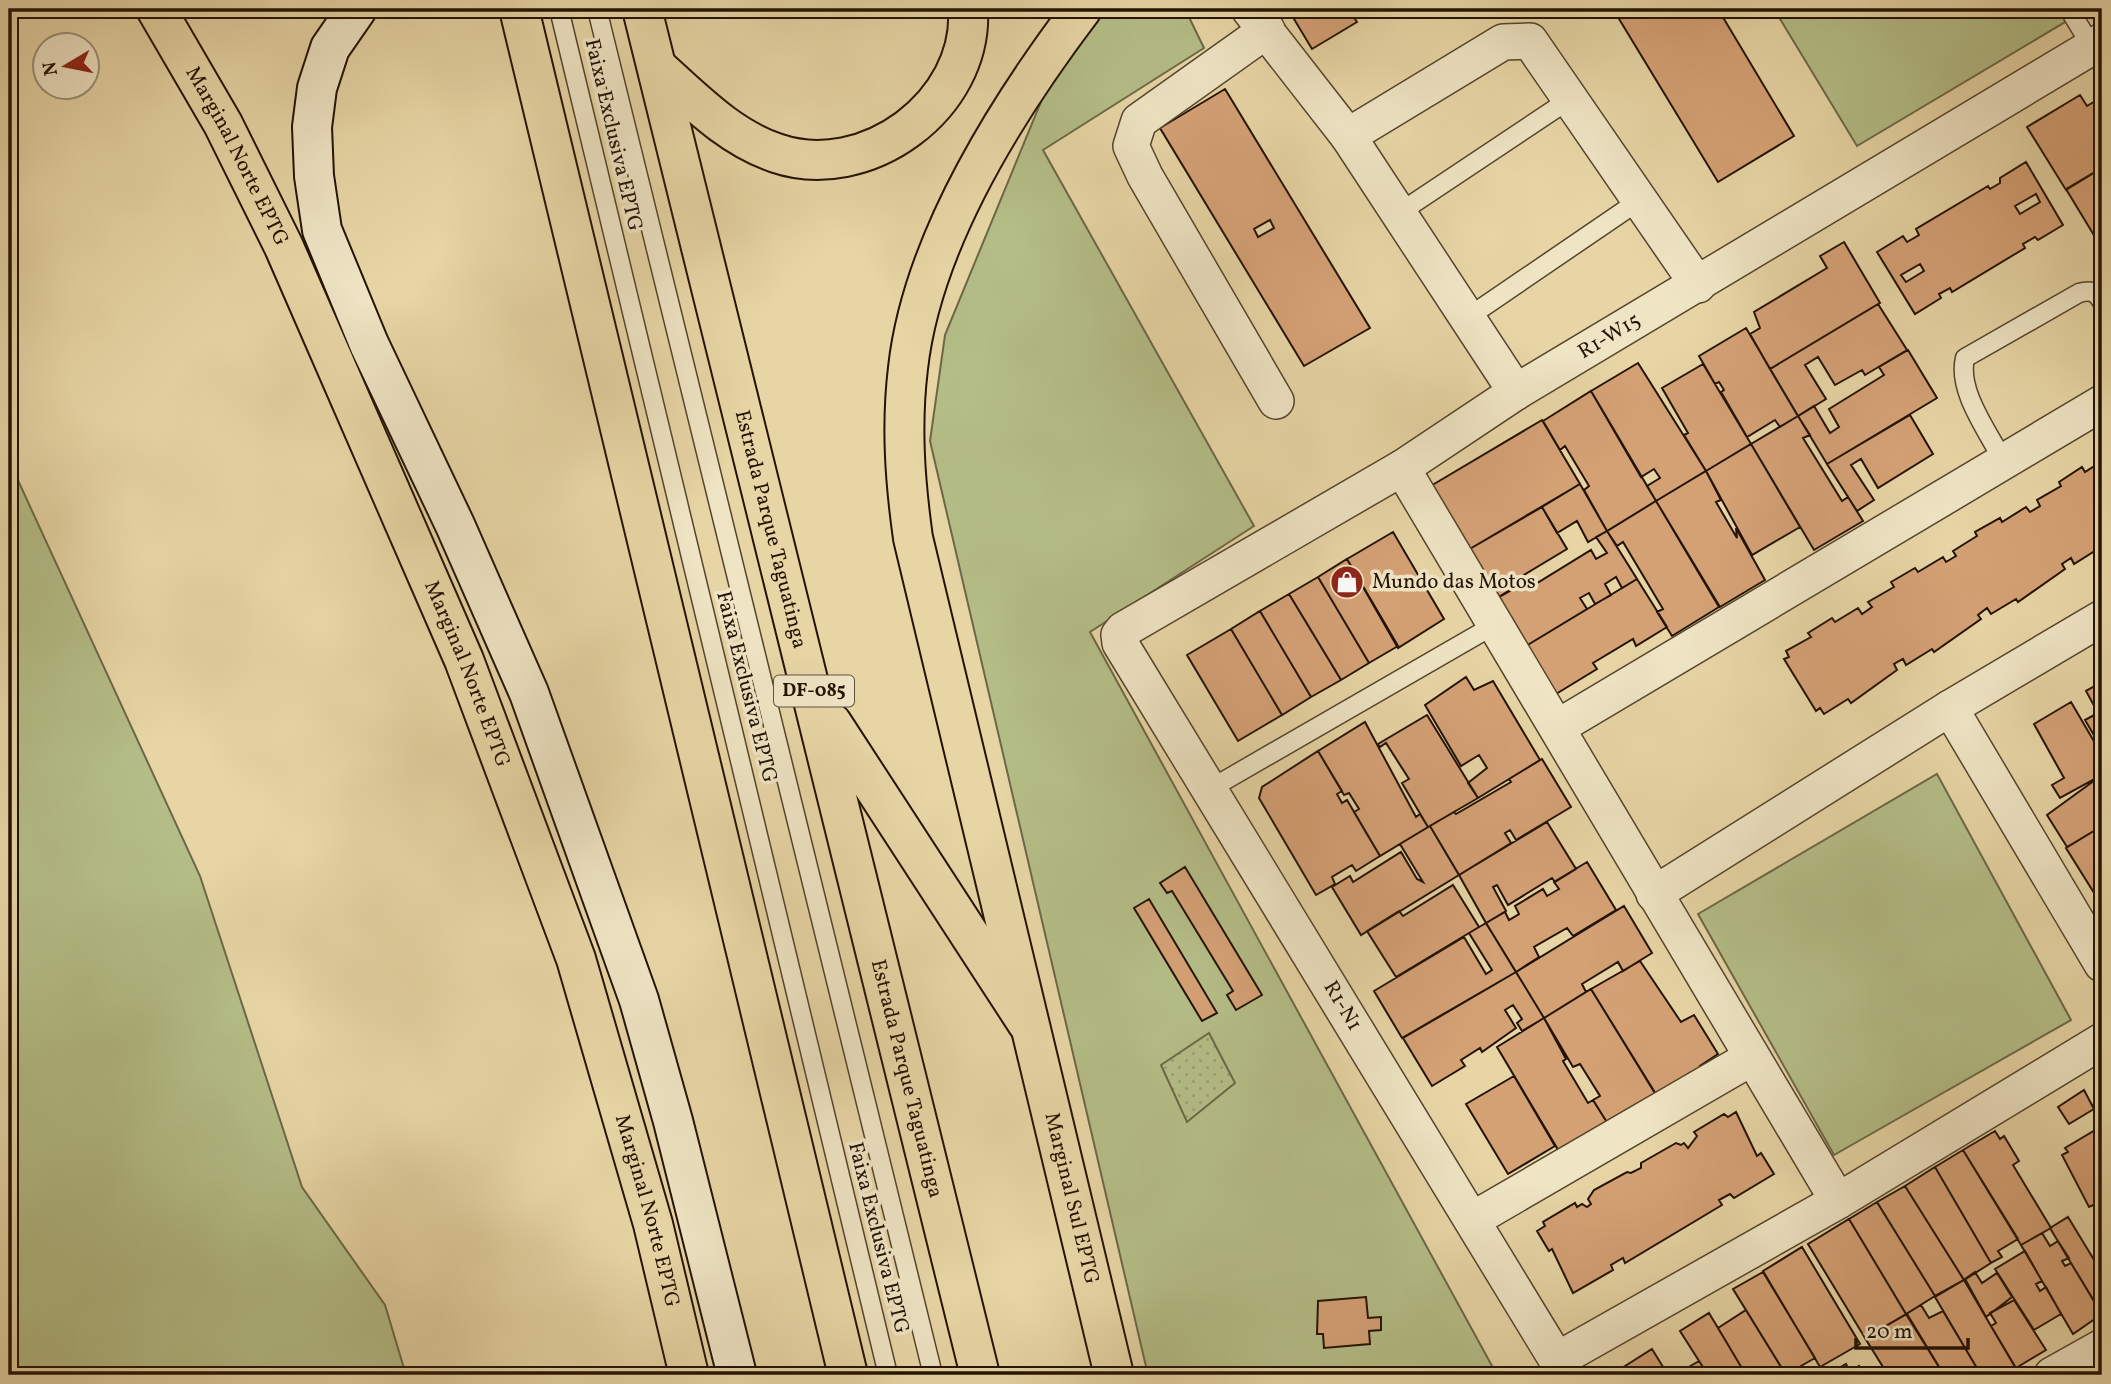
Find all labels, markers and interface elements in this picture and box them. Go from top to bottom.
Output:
north arrow [32,32,102,102]
street label: Faixa Exclusiva EPTG [577,36,649,234]
text: N [37,59,65,78]
street label: Marginal Norte EPTG [178,61,296,251]
street label: R1-W15 [1572,306,1646,366]
street label: Estrada Parque Taguatinga [727,407,814,652]
shop icon: Mundo das Motos [1328,563,1366,601]
place label: Mundo das Motos [1372,568,1536,597]
street label: Marginal Norte EPTG [417,576,517,771]
street label: Faixa Exclusiva EPTG [708,588,784,786]
road number: DF-085 [774,676,854,706]
street label: Estrada Parque Taguatinga [863,956,950,1201]
street label: R1-N1 [1316,975,1368,1037]
street label: Marginal Sul EPTG [1037,1110,1106,1287]
street label: Marginal Norte EPTG [607,1111,687,1310]
street label: Faixa Exclusiva EPTG [840,1139,916,1337]
scale bar [1856,1307,1968,1351]
text: 20 m [1866,1318,1912,1347]

